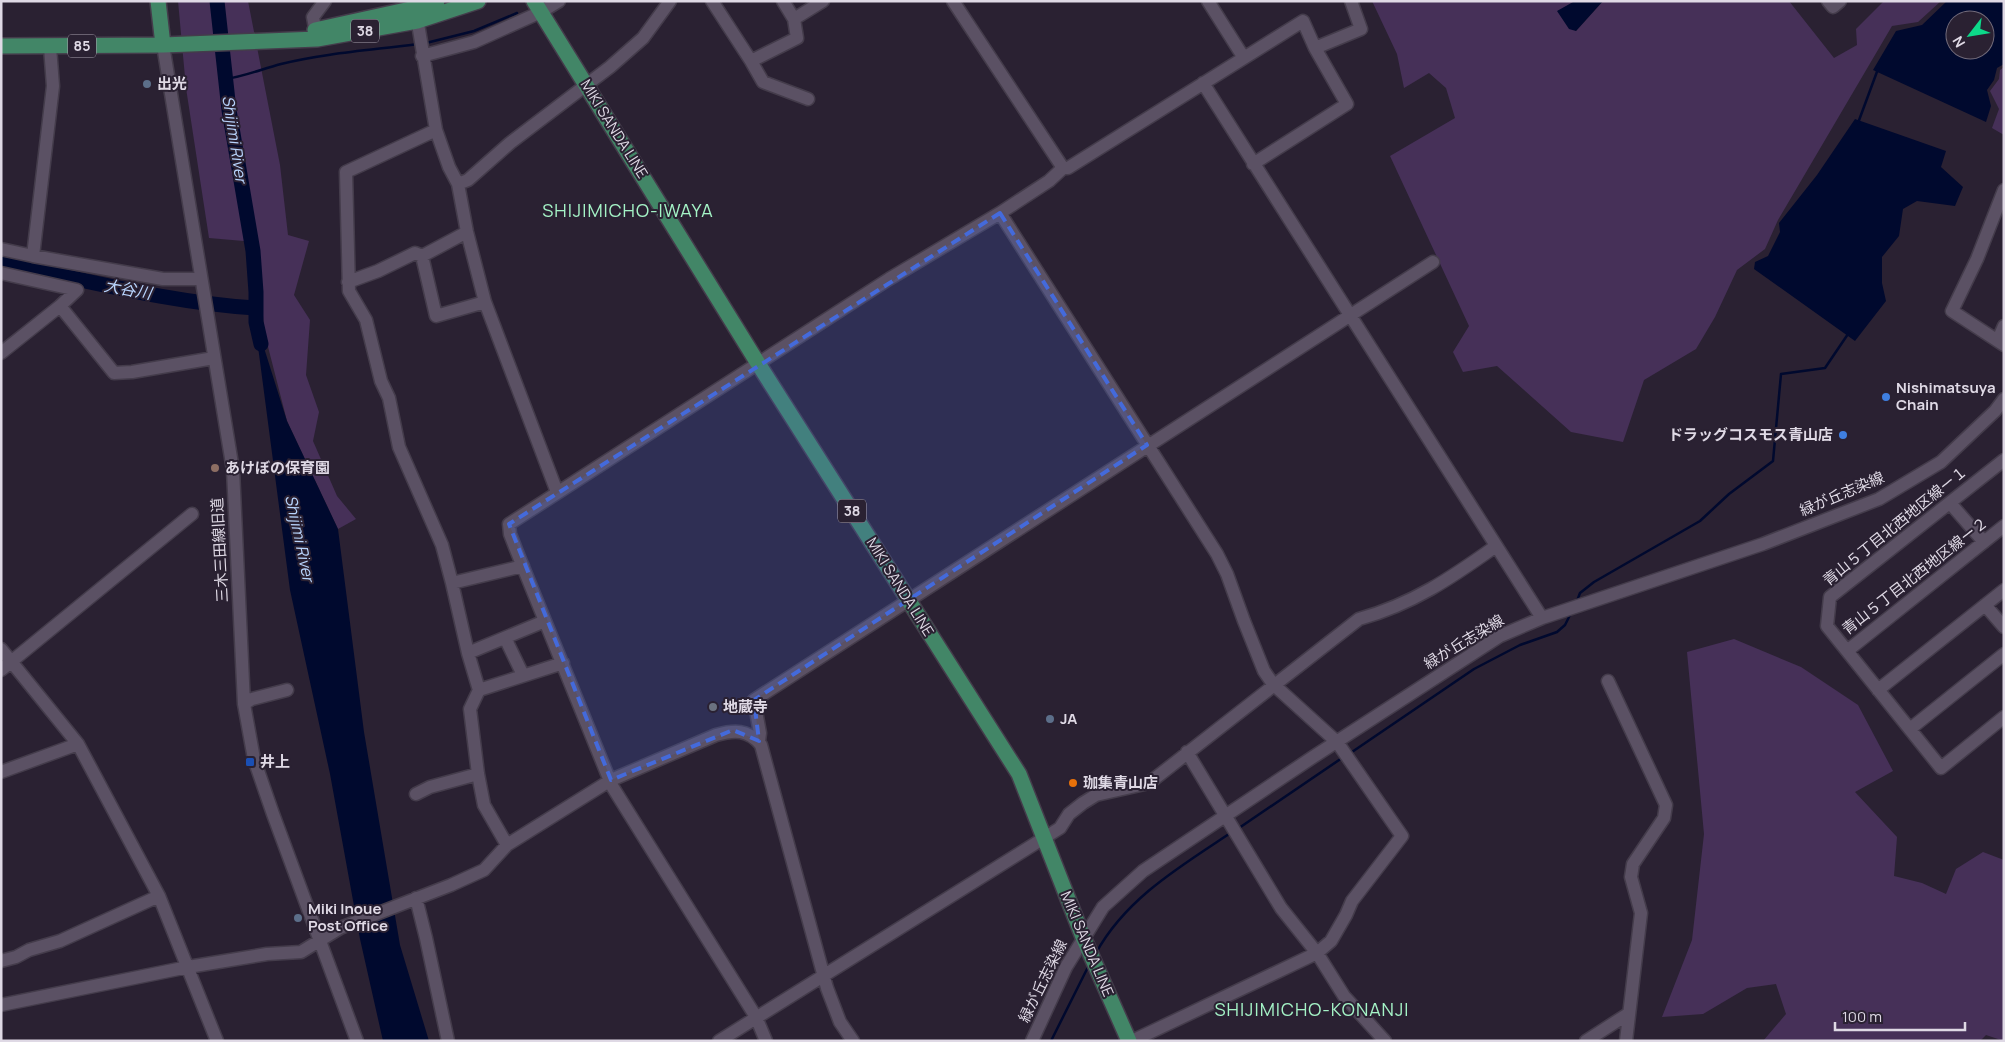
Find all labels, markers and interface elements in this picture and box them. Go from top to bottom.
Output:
north arrow [1945,10,1995,60]
road number: 38 [351,20,379,42]
text: N [1948,33,1969,51]
road number: 85 [68,34,96,58]
place label: 出光 [157,73,187,94]
street label: MIKI SANDA LINE [576,75,653,182]
marker: 出光 [141,78,153,90]
water label: Shijimi River [217,94,253,186]
district label: SHIJIMICHO-IWAYA [542,198,714,222]
water label: 大谷川 [102,274,156,304]
place label: Nishimatsuya Chain [1896,377,1996,415]
marker: Nishimatsuya Chain [1880,391,1892,403]
place label: ドラッグコスモス青山店 [1668,424,1833,445]
marker: ドラッグコスモス青山店 [1837,429,1849,441]
place label: あけぼの保育園 [225,457,330,478]
street label: 青山５丁目北西地区線ー１ [1818,461,1971,590]
marker: あけぼの保育園 [209,462,221,474]
street label: 緑が丘志染線 [1796,466,1887,521]
water label: Shijimi River [280,493,320,586]
street label: 三木三田線旧道 [206,497,233,603]
road number: 38 [838,500,866,522]
street label: 青山５丁目北西地区線ー２ [1837,512,1992,639]
street label: MIKI SANDA LINE [862,533,939,640]
street label: 緑が丘志染線 [1420,609,1508,674]
place label: 地蔵寺 [723,696,768,717]
marker: 地蔵寺 [707,701,719,713]
place label: JA [1060,708,1077,729]
marker: JA [1044,713,1056,725]
place label: 井上 [260,751,290,772]
marker: 井上 [244,756,256,768]
place label: 珈集青山店 [1083,772,1158,793]
marker: 珈集青山店 [1067,777,1079,789]
street label: MIKI SANDA LINE [1056,888,1119,1000]
place label: Miki Inoue Post Office [308,898,388,936]
marker: Miki Inoue Post Office [292,912,304,924]
street label: 緑が丘志染線 [1013,936,1072,1026]
district label: SHIJIMICHO-KONANJI [1215,997,1409,1021]
scale bar [1835,1000,1965,1032]
text: 100 m [1842,1006,1882,1027]

